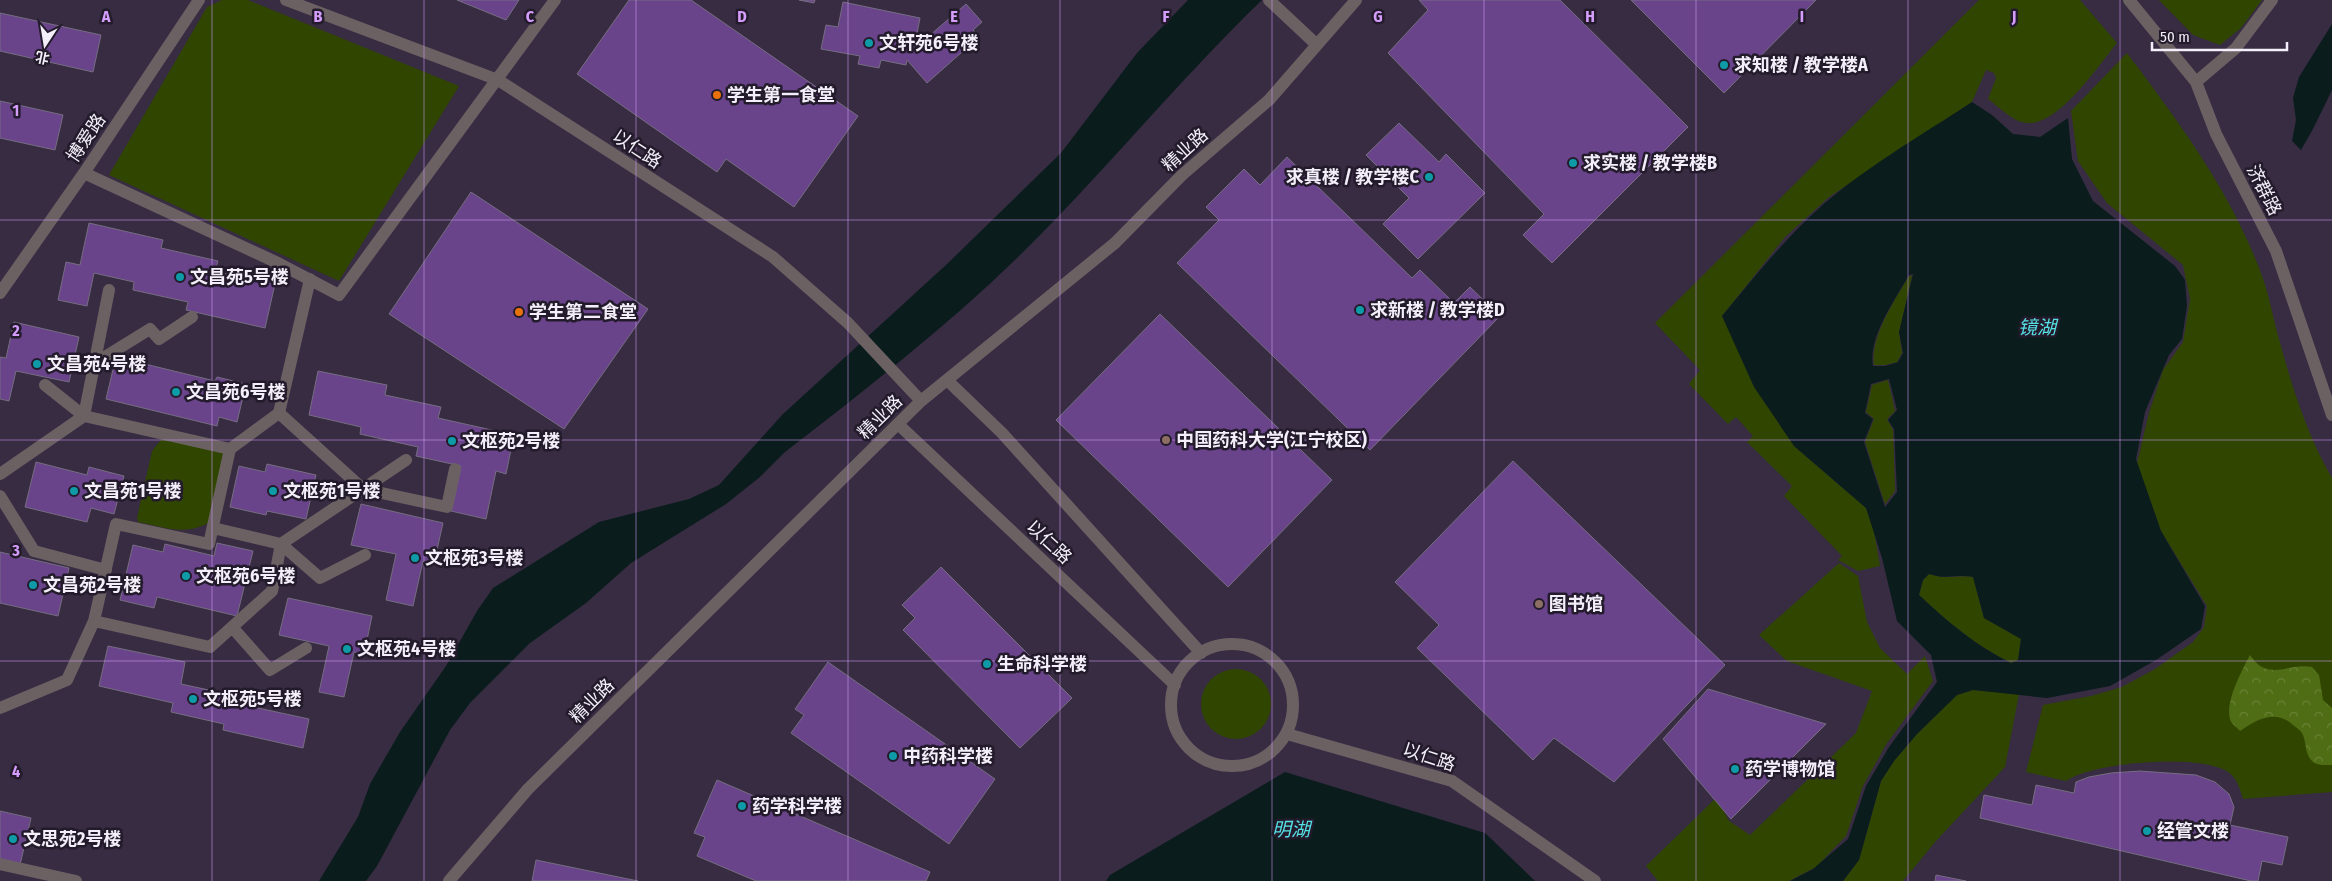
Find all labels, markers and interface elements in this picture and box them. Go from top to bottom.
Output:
text: A [101,7,111,26]
text: B [314,7,323,26]
text: C [526,7,535,26]
text: D [737,7,747,26]
text: E [950,7,958,26]
text: F [1162,7,1170,26]
text: G [1373,7,1383,26]
text: H [1585,7,1595,26]
text: I [1800,7,1804,26]
text: J [2011,7,2016,26]
north arrow [20,20,70,70]
scale bar [2152,20,2287,52]
text: 50 m [2160,28,2190,46]
place label: 文轩苑6号楼 [879,32,978,54]
marker: 文轩苑6号楼 [863,37,875,49]
text: 北 [34,47,51,67]
place label: 求知楼 / 教学楼A [1734,54,1868,76]
marker: 求知楼 / 教学楼A [1718,59,1730,71]
place label: 学生第一食堂 [727,84,835,106]
marker: 学生第一食堂 [711,89,723,101]
text: 1 [13,101,19,120]
street label: 博爱路 [62,109,110,167]
street label: 精业路 [1158,124,1212,176]
street label: 以仁路 [608,125,666,173]
place label: 求实楼 / 教学楼B [1583,152,1717,174]
marker: 求实楼 / 教学楼B [1567,157,1579,169]
street label: 济群路 [2242,161,2286,219]
place label: 求真楼 / 教学楼C [1286,166,1420,188]
marker: 求真楼 / 教学楼C [1423,171,1435,183]
place label: 文昌苑5号楼 [190,266,289,288]
marker: 文昌苑5号楼 [174,271,186,283]
place label: 求新楼 / 教学楼D [1370,299,1505,321]
place label: 学生第二食堂 [529,301,637,323]
marker: 求新楼 / 教学楼D [1354,304,1366,316]
marker: 学生第二食堂 [513,306,525,318]
water label: 镜湖 [2018,316,2059,339]
text: 2 [11,321,20,340]
place label: 文昌苑4号楼 [47,353,146,375]
marker: 文昌苑4号楼 [31,358,43,370]
place label: 文昌苑6号楼 [186,381,285,403]
marker: 文昌苑6号楼 [170,386,182,398]
street label: 精业路 [853,390,907,444]
place label: 中国药科大学(江宁校区) [1176,429,1367,451]
place label: 文枢苑2号楼 [462,430,560,452]
marker: 中国药科大学(江宁校区) [1160,434,1172,446]
marker: 文枢苑2号楼 [446,435,458,447]
place label: 文昌苑1号楼 [84,480,182,502]
place label: 文枢苑1号楼 [283,480,381,502]
marker: 文昌苑1号楼 [68,485,80,497]
marker: 文枢苑1号楼 [267,485,279,497]
street label: 以仁路 [1022,516,1076,568]
text: 3 [11,541,20,560]
place label: 文枢苑3号楼 [425,547,524,569]
marker: 文枢苑3号楼 [409,552,421,564]
place label: 文枢苑6号楼 [196,565,295,587]
marker: 文枢苑6号楼 [180,570,192,582]
place label: 文昌苑2号楼 [43,574,141,596]
marker: 文昌苑2号楼 [27,579,39,591]
place label: 图书馆 [1549,593,1603,615]
marker: 图书馆 [1533,598,1545,610]
place label: 文枢苑4号楼 [357,638,456,660]
marker: 文枢苑4号楼 [341,643,353,655]
place label: 生命科学楼 [997,653,1087,675]
marker: 生命科学楼 [981,658,993,670]
street label: 精业路 [565,674,619,728]
place label: 文枢苑5号楼 [203,688,302,710]
marker: 文枢苑5号楼 [187,693,199,705]
street label: 以仁路 [1400,738,1458,776]
place label: 中药科学楼 [903,745,993,767]
marker: 中药科学楼 [887,750,899,762]
place label: 药学博物馆 [1745,758,1835,780]
text: 4 [12,762,20,781]
marker: 药学博物馆 [1729,763,1741,775]
place label: 药学科学楼 [752,795,842,817]
marker: 药学科学楼 [736,800,748,812]
water label: 明湖 [1272,818,1313,841]
place label: 经管文楼 [2157,820,2229,842]
marker: 经管文楼 [2141,825,2153,837]
place label: 文思苑2号楼 [23,828,121,850]
marker: 文思苑2号楼 [7,833,19,845]

